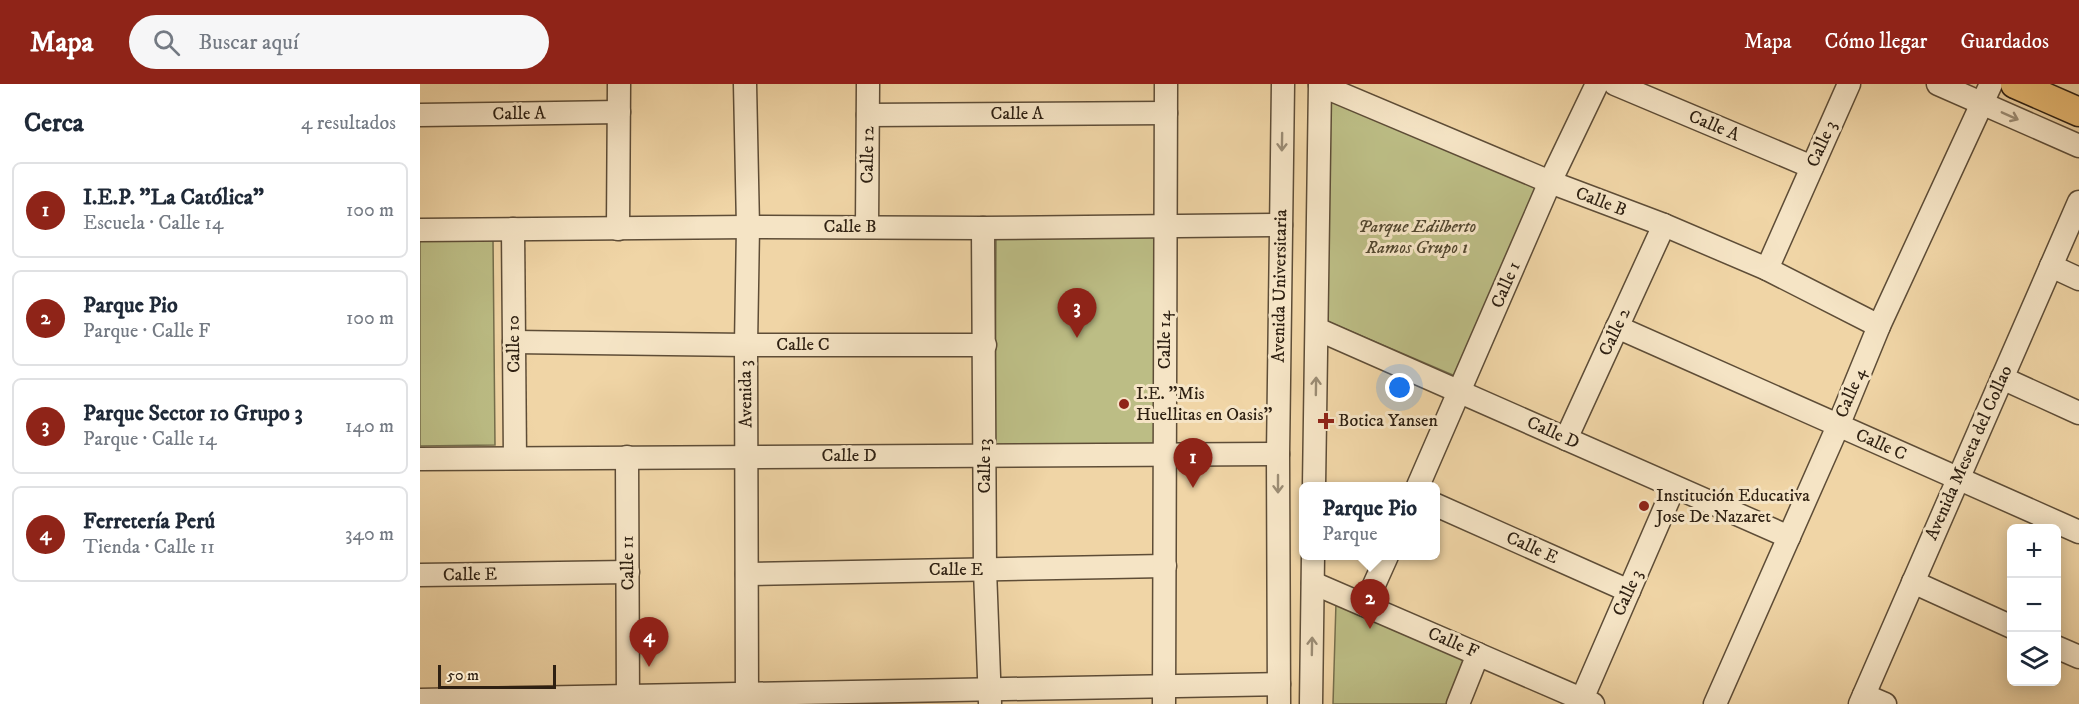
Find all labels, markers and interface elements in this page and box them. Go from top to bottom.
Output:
search box [129,15,549,69]
text: Mapa [30,25,93,60]
icon: search [150,26,183,59]
text: Buscar aquí [198,29,299,56]
text: Mapa [1744,29,1792,55]
text: Cómo llegar [1825,29,1927,55]
text: Guardados [1960,29,2049,55]
street label: Calle A [492,103,546,125]
street label: Calle A [990,103,1044,125]
street label: Calle A [1685,105,1743,147]
text: Cerca [24,107,84,140]
text: 4 resultados [301,111,396,136]
one-way arrow [2001,111,2019,122]
street label: Calle 3 [1802,117,1842,171]
street label: Calle 12 [857,126,879,184]
one-way arrow [1276,132,1288,152]
street label: Calle B [1572,182,1630,222]
text: I.E.P. "La Católica" [83,184,264,211]
text: 1 [42,198,49,223]
text: 100 m [346,198,394,223]
street label: Avenida Universitaria [1268,209,1292,363]
text: Escuela · Calle 14 [83,211,223,236]
street label: Calle B [823,216,877,238]
park label: Parque Edilberto Ramos Grupo 1 [1358,216,1476,259]
street label: Calle 1 [1486,258,1526,312]
pin: 3 [1058,288,1096,338]
text: Parque Pio [83,292,178,319]
street label: Calle 2 [1594,304,1636,360]
text: 2 [41,306,50,331]
text: 100 m [346,306,394,331]
street label: Calle 14 [1154,310,1176,369]
street label: Calle 10 [502,315,526,373]
text: Parque · Calle F [83,319,210,344]
street label: Calle C [776,334,830,356]
street label: Avenida 3 [734,360,758,428]
street label: Avenida Meseta del Collao [1921,362,2018,544]
street label: Calle 4 [1831,364,1872,421]
your location [1385,373,1414,402]
one-way arrow [1310,377,1322,397]
place label: I.E. "Mis Huellitas en Oasis" [1136,383,1272,426]
marker: I.E. "Mis Huellitas en Oasis" [1117,397,1131,411]
text: Parque Sector 10 Grupo 3 [83,400,303,427]
place label: Botica Yansen [1338,410,1439,432]
street label: Calle D [1523,412,1583,454]
text: 3 [42,414,49,439]
text: 140 m [345,414,394,439]
marker: Botica Yansen [1319,414,1333,428]
street label: Calle C [1852,424,1910,466]
text: Parque · Calle 14 [83,427,217,452]
street label: Calle 13 [974,438,996,494]
pin: 1 [1174,438,1212,488]
street label: Calle D [821,445,877,467]
one-way arrow [1272,474,1284,494]
popup [1299,482,1440,560]
place label: Institución Educativa Jose De Nazaret [1654,485,1810,528]
text: Parque Pio [1322,495,1417,522]
marker: Institución Educativa Jose De Nazaret [1637,499,1651,513]
text: Ferretería Perú [83,508,215,535]
text: 4 [40,522,51,547]
text: 340 m [345,522,394,547]
text: Parque [1322,522,1377,547]
map controls [2007,524,2061,686]
button: + [2007,524,2061,578]
street label: Calle E [1503,527,1562,569]
text: Tienda · Calle 11 [83,535,215,560]
street label: Calle 11 [617,535,639,591]
street label: Calle E [929,559,983,581]
street label: Calle E [443,564,498,586]
street label: Calle 3 [1608,566,1648,620]
button: − [2007,578,2061,632]
pin: 2 [1350,580,1390,629]
pin: 4 [630,618,668,667]
street label: Calle F [1424,623,1482,663]
button: layers [2007,632,2061,686]
one-way arrow [1306,636,1318,656]
scale bar [438,662,556,690]
text: 50 m [447,665,479,685]

